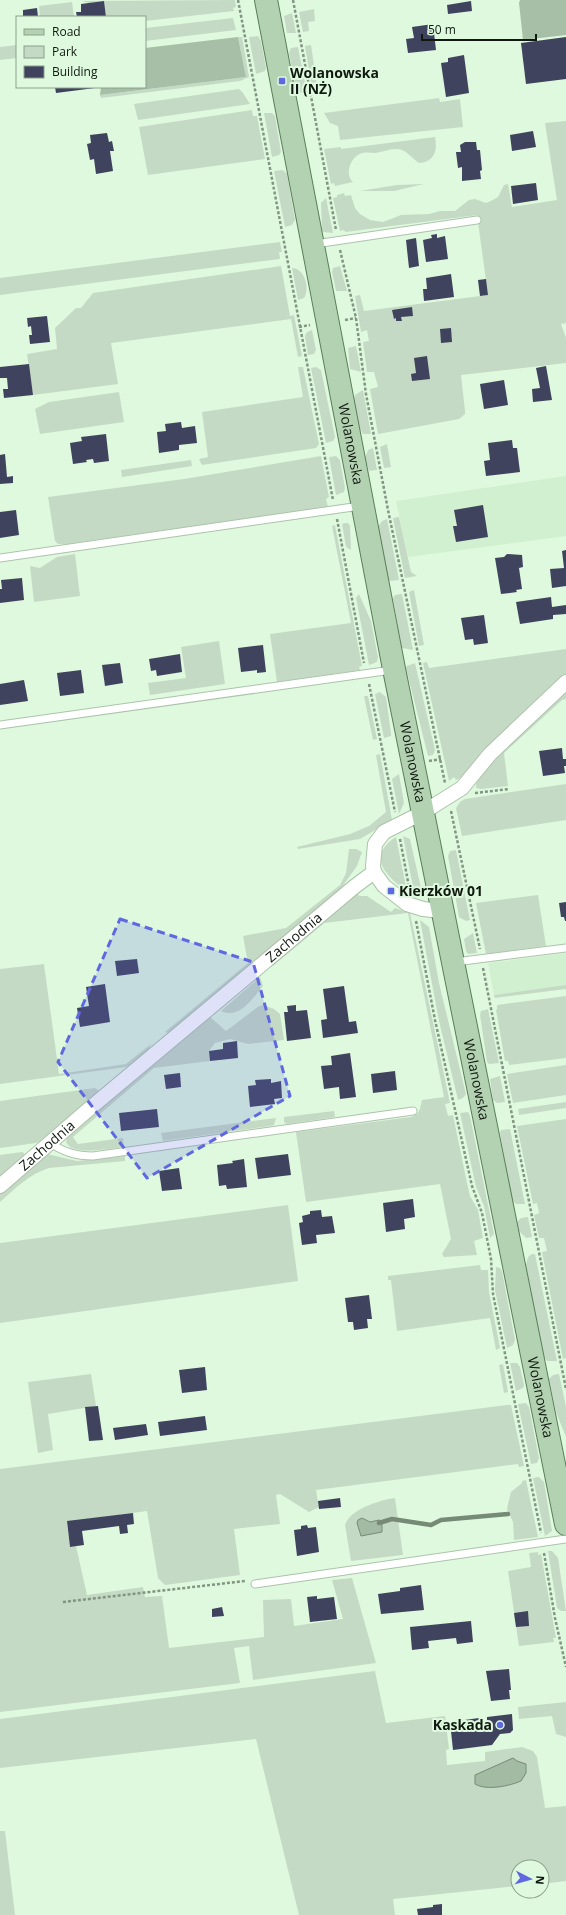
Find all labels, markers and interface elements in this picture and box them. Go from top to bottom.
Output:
legend [16,16,146,88]
scale bar [422,16,536,42]
text: 50 m [428,21,456,38]
text: Road [52,23,81,40]
text: Park [52,43,78,60]
text: Building [52,63,98,80]
place label: Wolanowska II (NŻ) [290,63,379,98]
marker: Wolanowska II (NŻ) [277,76,287,86]
street label: Wolanowska [334,402,369,486]
street label: Wolanowska [396,720,431,804]
place label: Kierzków 01 [399,881,483,900]
marker: Kierzków 01 [386,886,396,896]
street label: Zachodnia [261,908,326,966]
street label: Wolanowska [460,1037,495,1122]
street label: Zachodnia [15,1116,79,1174]
street label: Wolanowska [524,1355,558,1439]
place label: Kaskada [433,1715,492,1734]
marker: Kaskada [495,1720,505,1730]
north arrow [510,1859,550,1899]
text: N [533,1875,548,1885]

